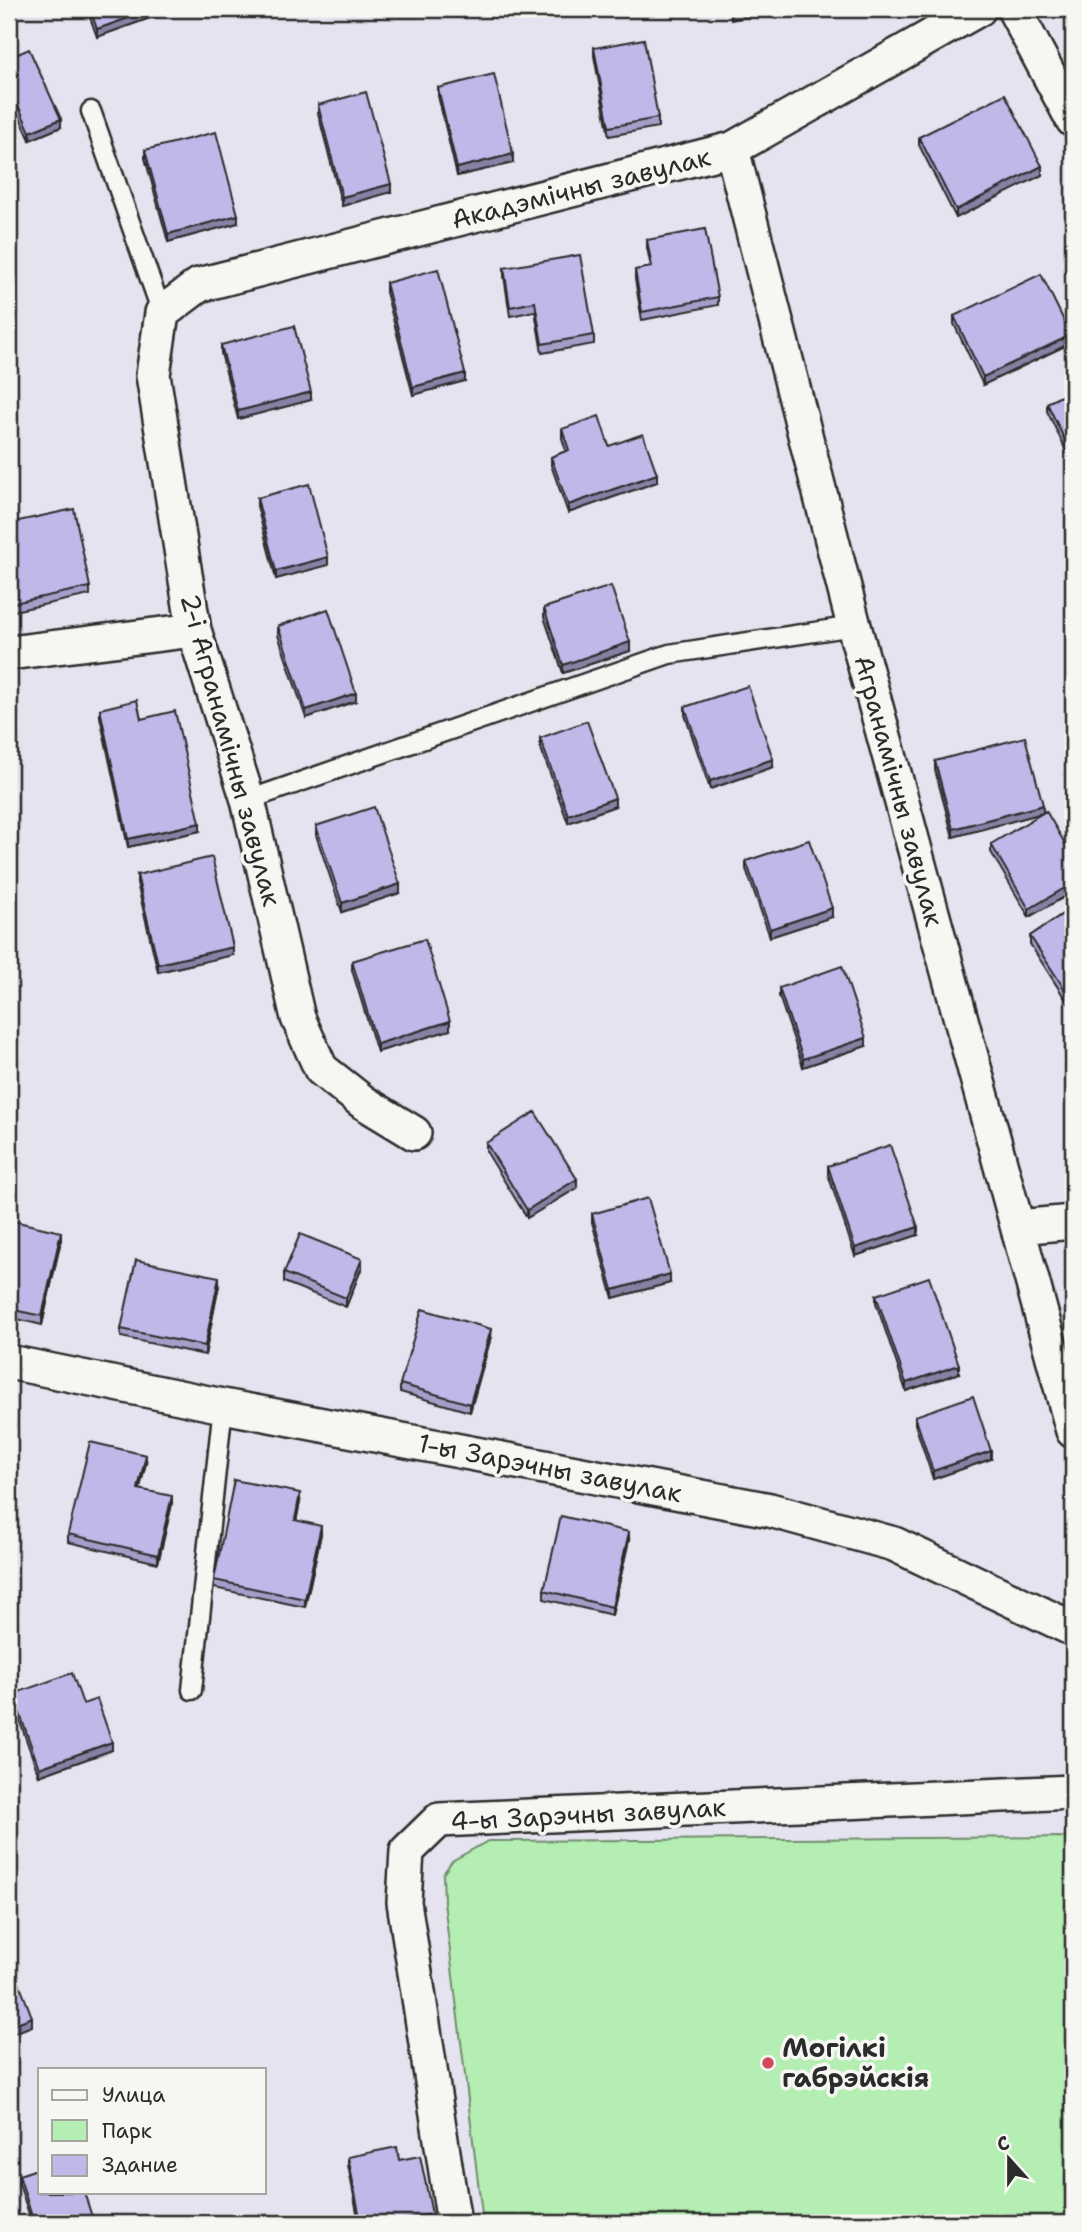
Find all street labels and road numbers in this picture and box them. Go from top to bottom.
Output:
street label: Акадэмічны завулак [448,138,714,237]
street label: 2-і Агранамічны завулак [173,590,290,910]
street label: Агранамічны завулак [846,652,953,930]
street label: 1-ы Зарэчны завулак [415,1425,685,1510]
street label: 4-ы Зарэчны завулак [449,1789,727,1838]

